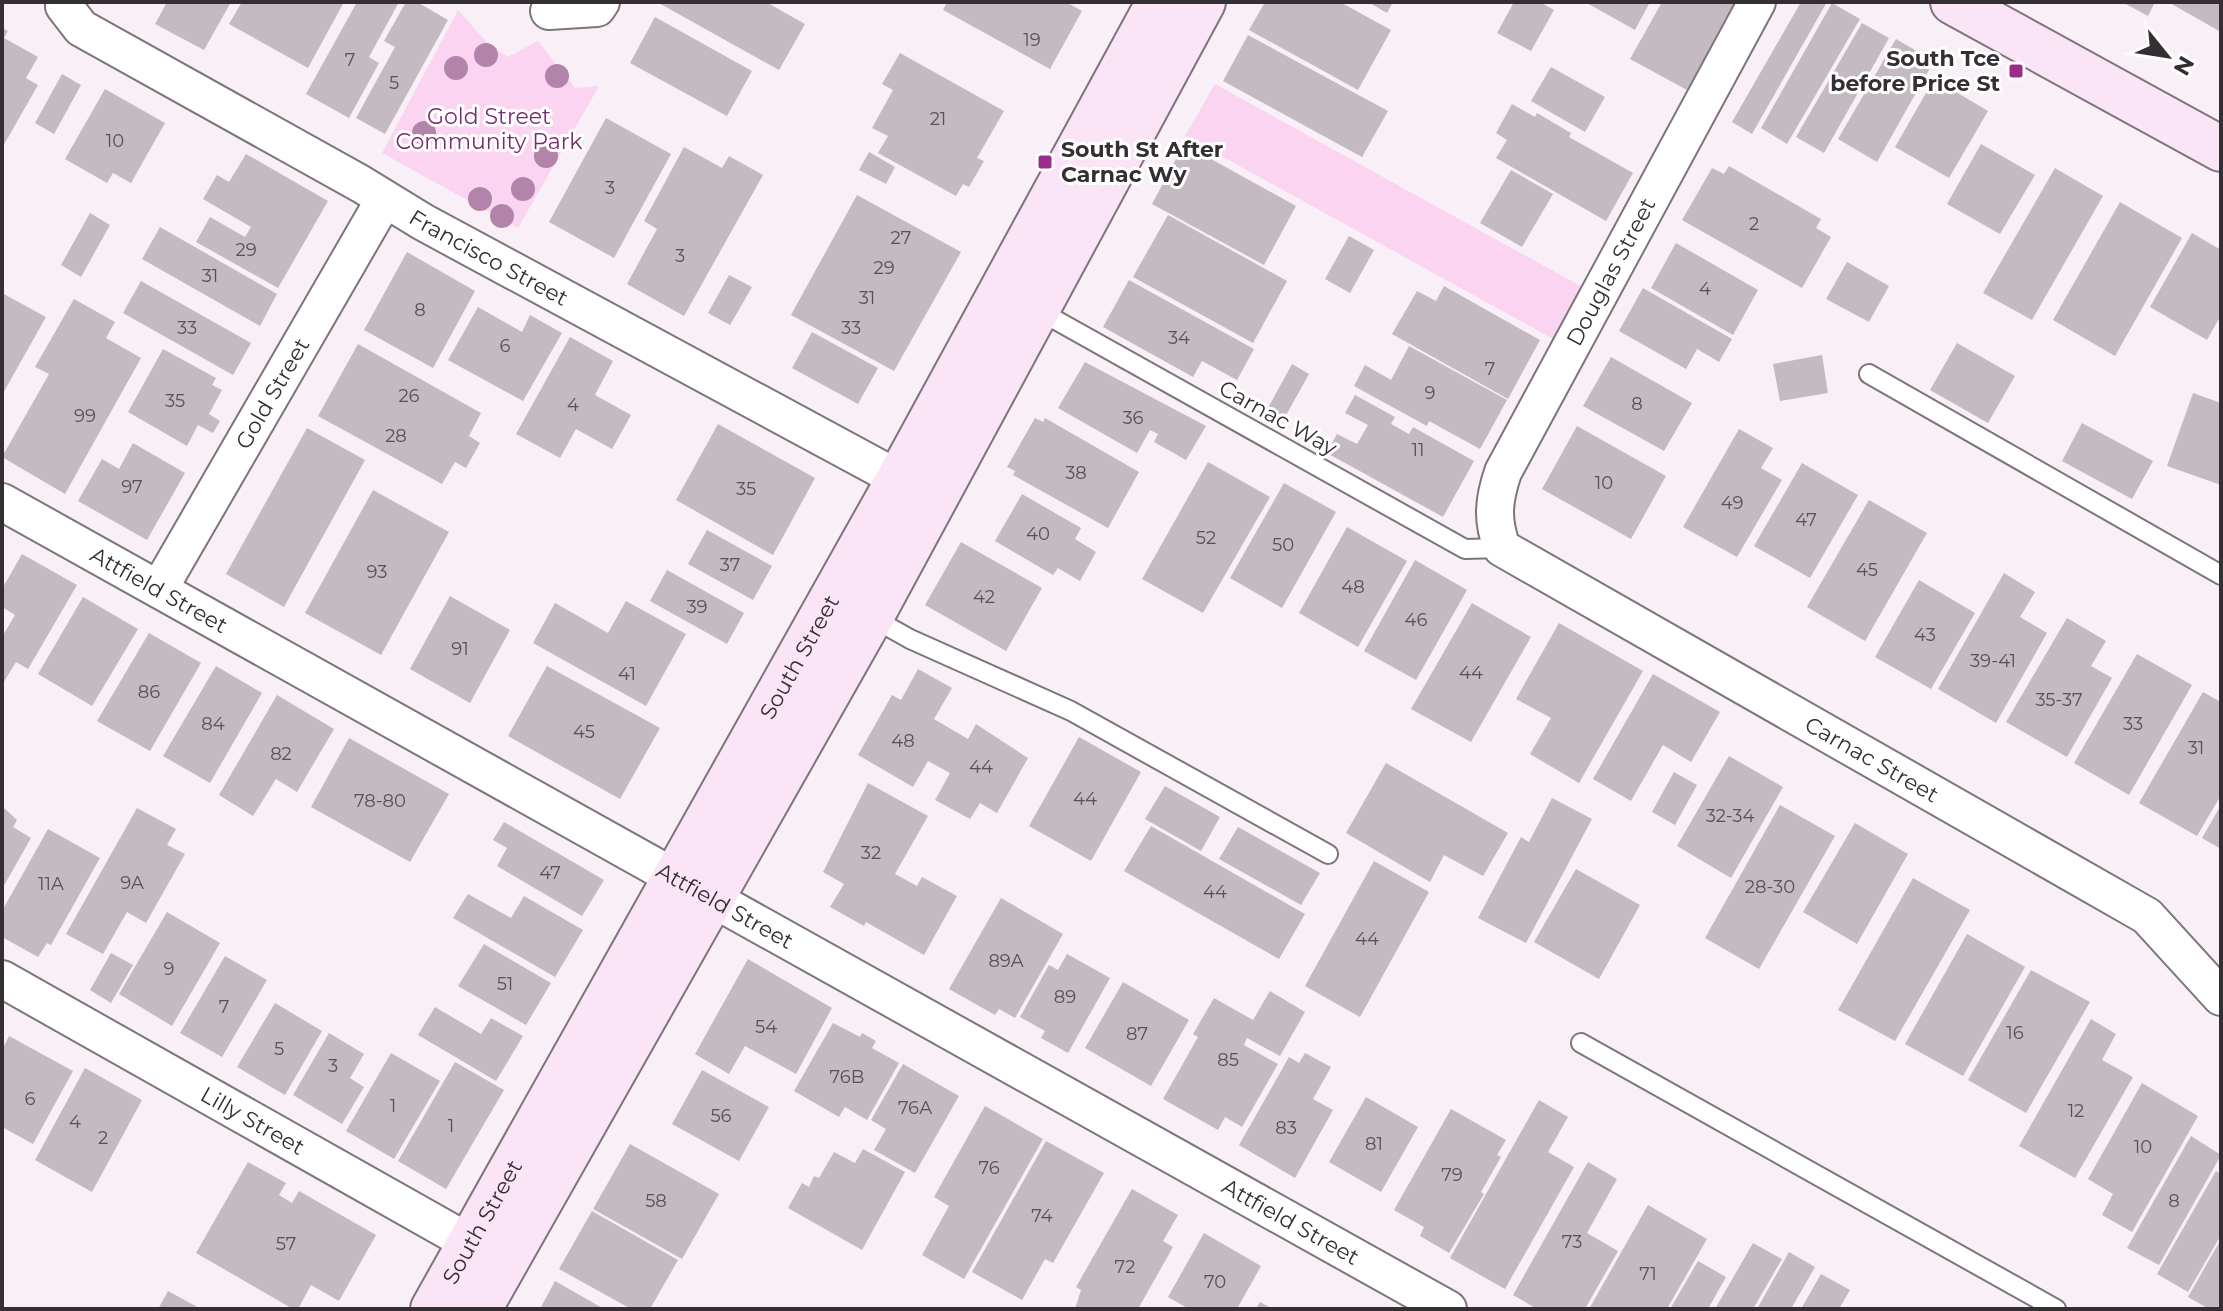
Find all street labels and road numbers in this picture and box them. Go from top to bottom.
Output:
street label: Douglas Street [1561,193,1661,351]
street label: Francisco Street [404,203,573,311]
street label: Gold Street [229,333,315,454]
street label: Carnac Way [1214,374,1342,462]
street label: Attfield Street [86,541,233,639]
street label: South Street [754,590,845,724]
street label: Carnac Street [1800,710,1944,808]
street label: Attfield Street [652,856,798,955]
street label: Lilly Street [196,1081,310,1161]
street label: South Street [436,1155,528,1289]
street label: Attfield Street [1218,1172,1364,1270]

